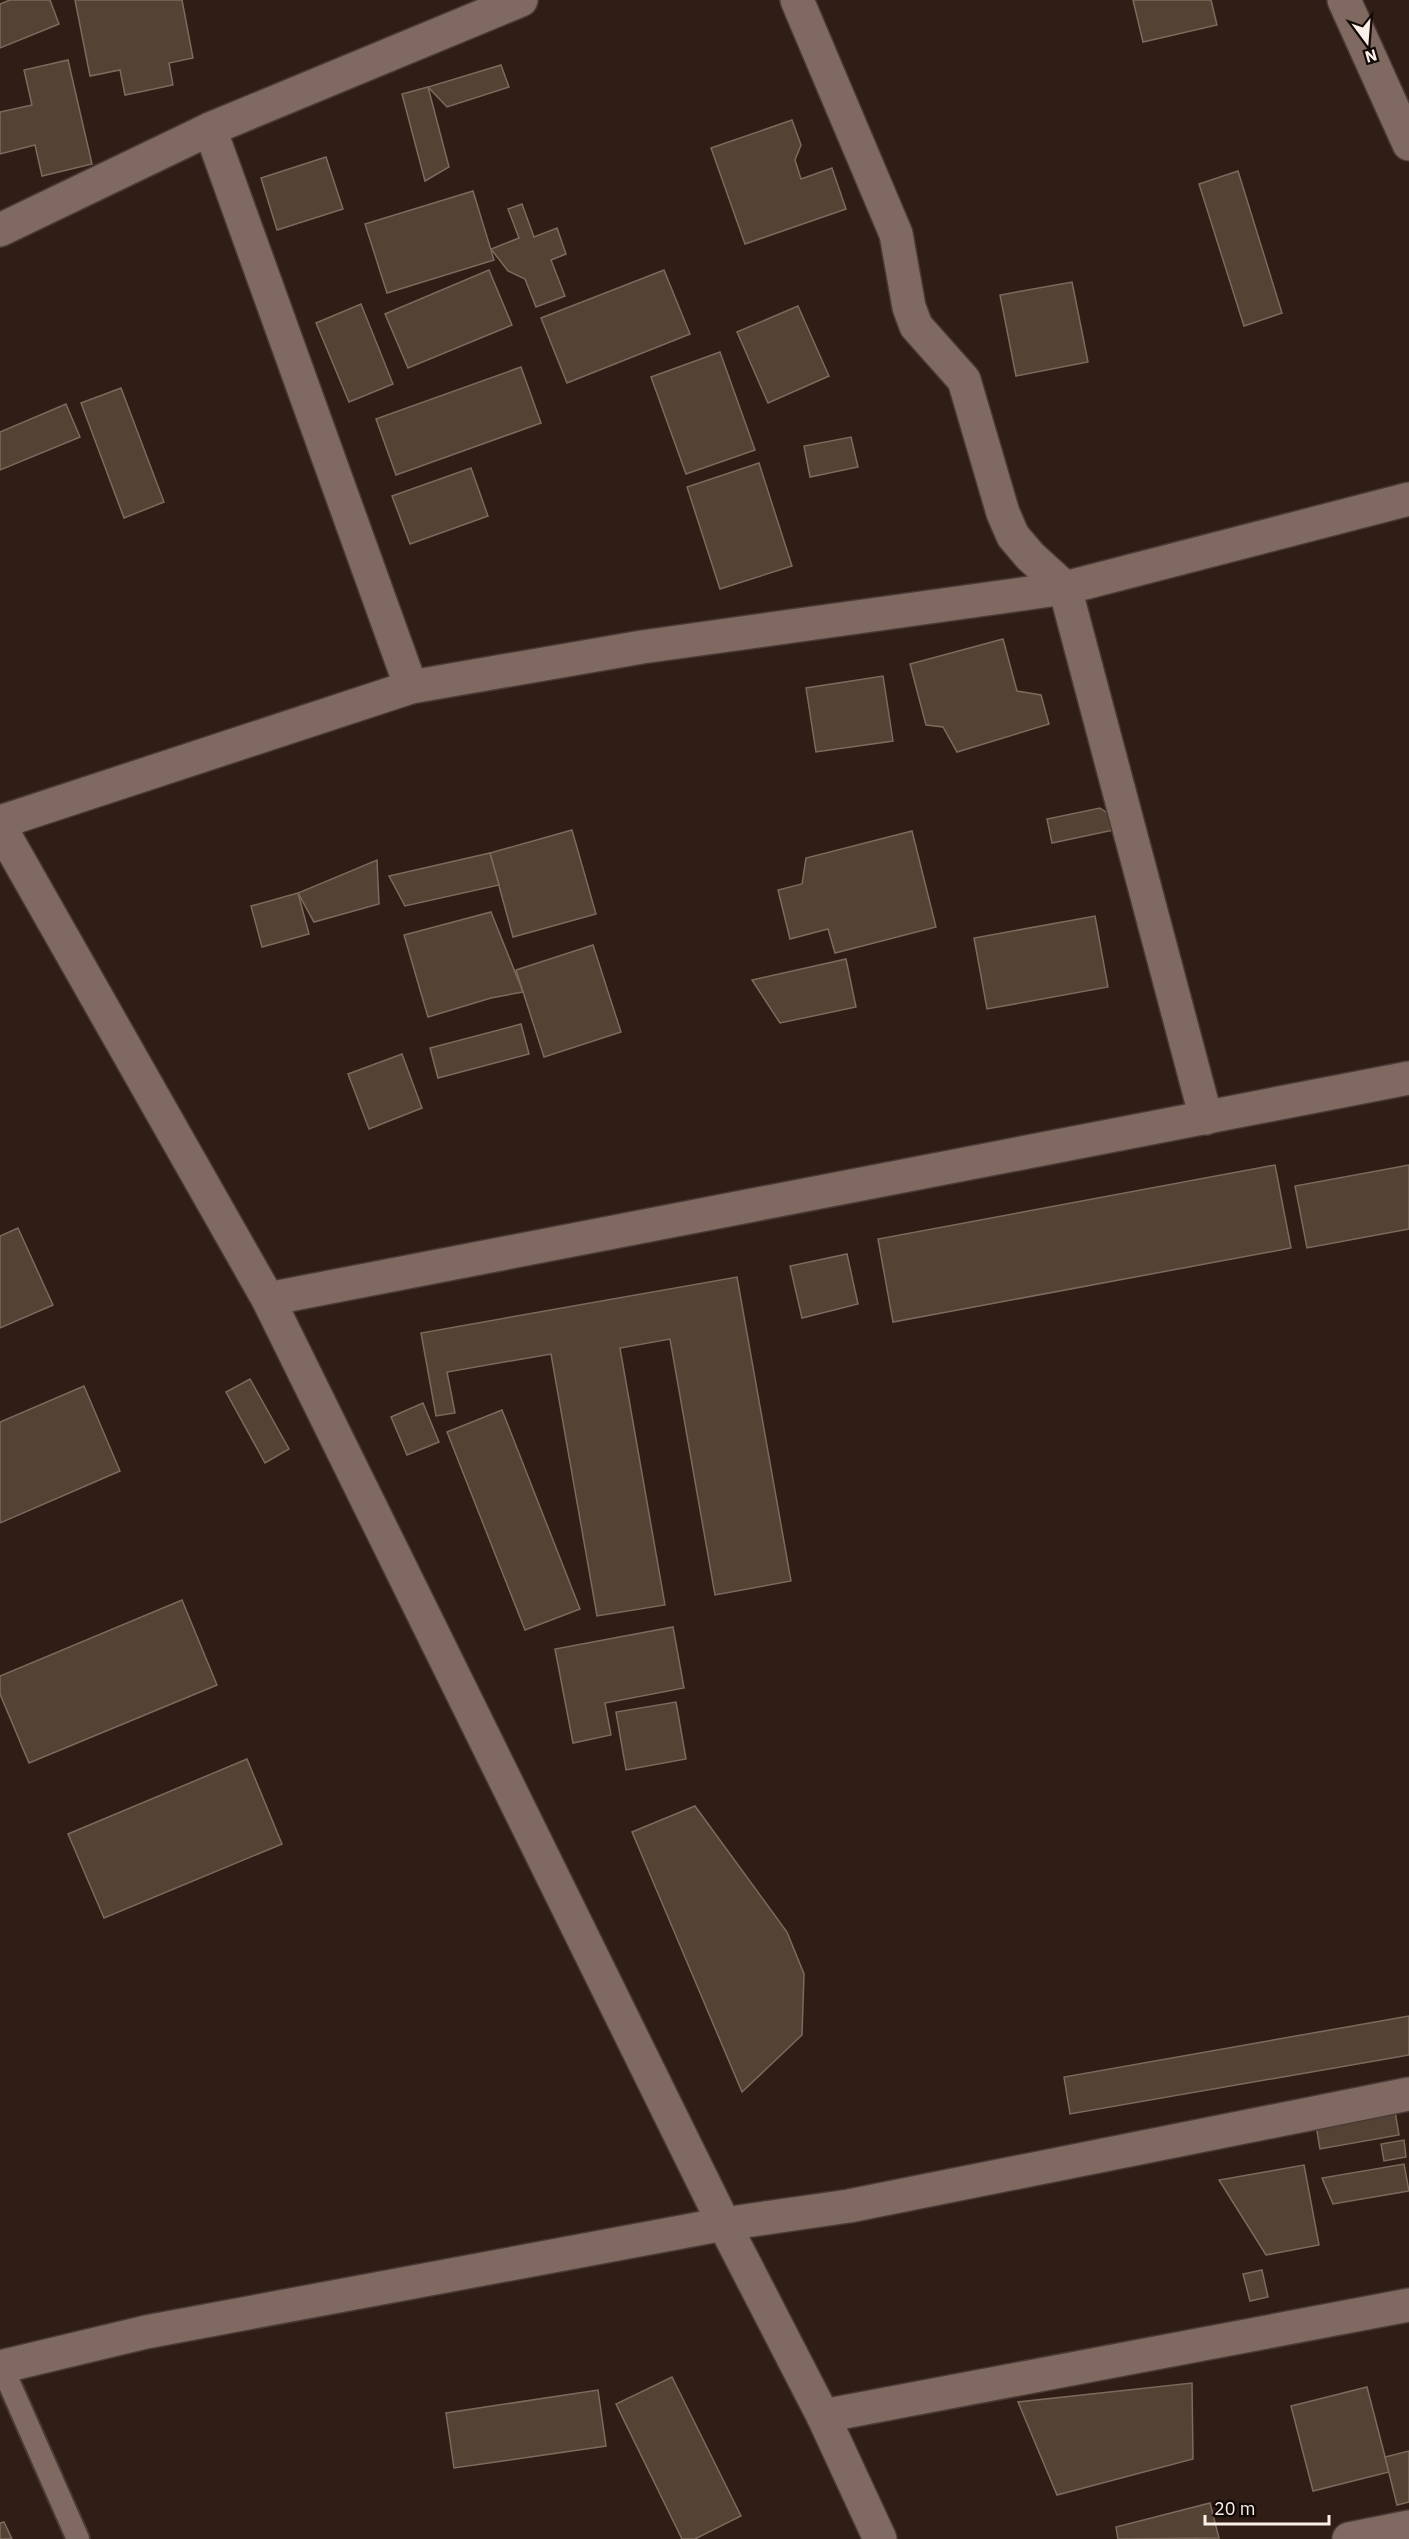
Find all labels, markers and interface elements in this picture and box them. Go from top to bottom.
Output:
north arrow [1337,12,1397,72]
text: N [1363,45,1379,68]
scale bar [1205,2488,1330,2526]
text: 20 m [1214,2497,1256,2520]

